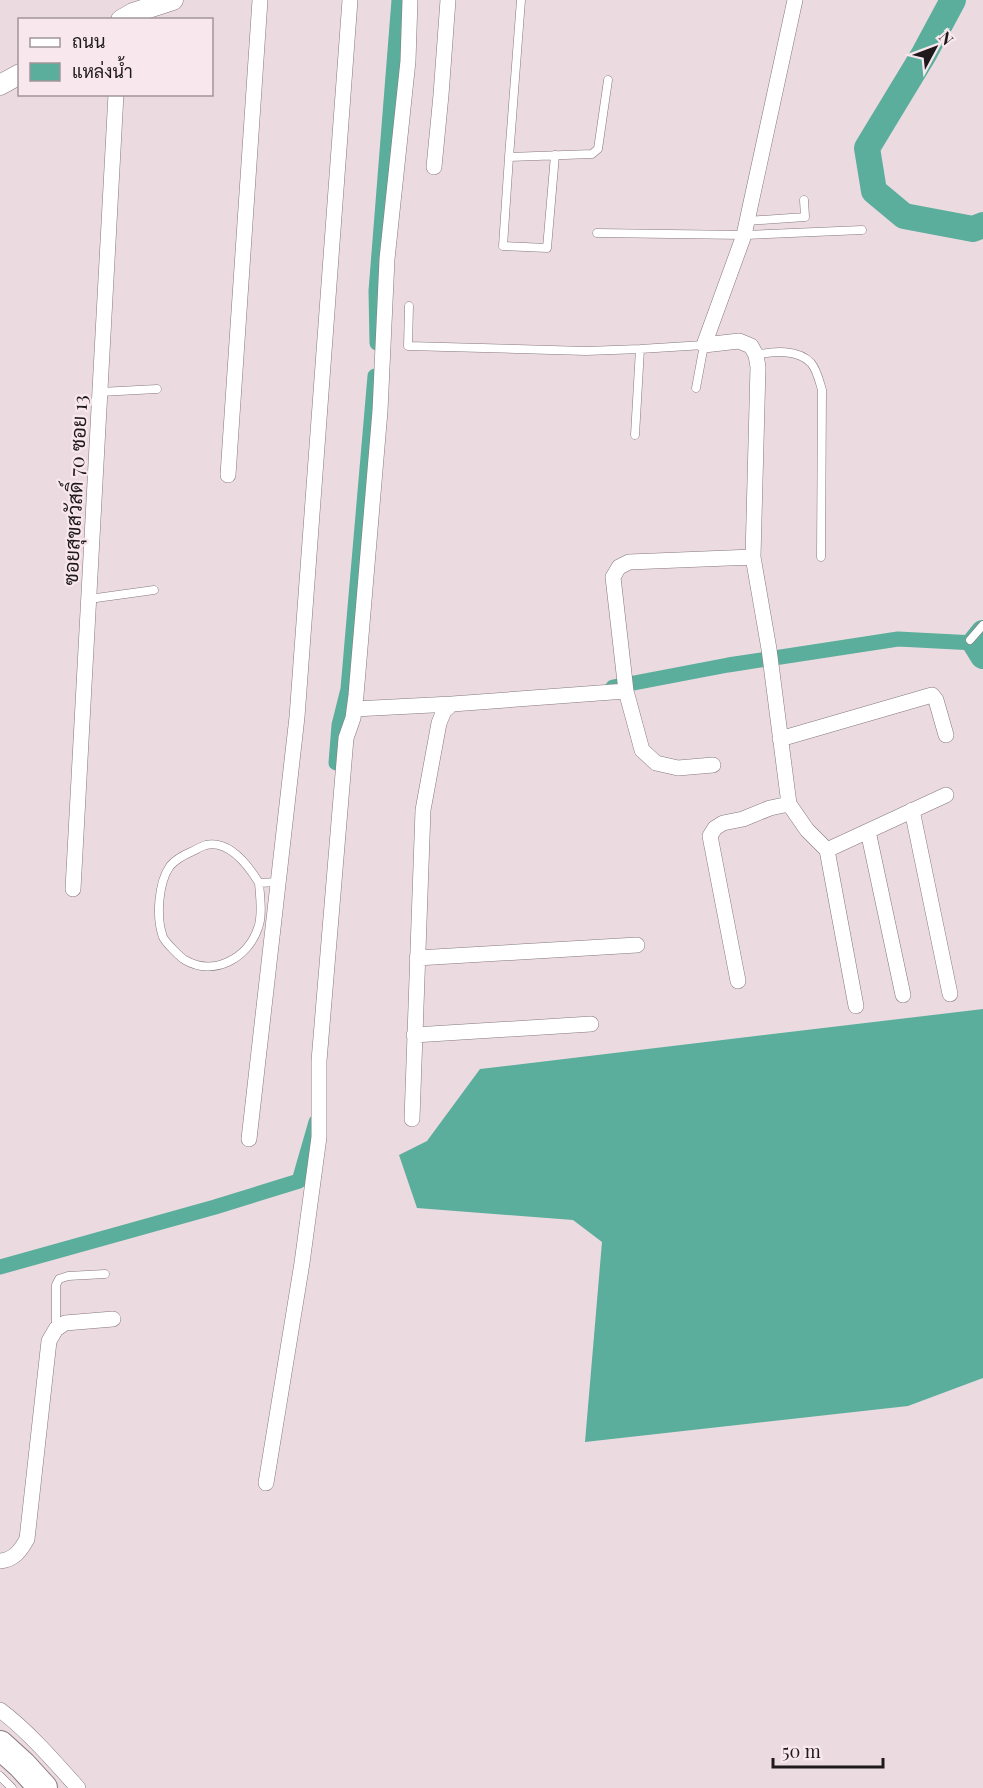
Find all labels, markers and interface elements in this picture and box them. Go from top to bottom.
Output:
legend [18,18,213,96]
north arrow [905,18,965,78]
text: N [935,27,959,49]
text: ถนน [72,29,105,53]
text: แหล่งน้ำ [72,56,133,83]
street label: ซอยสุขสวัสดิ์ 70 ซอย 13 [52,394,94,586]
scale bar [773,1731,882,1769]
text: 50 m [782,1739,821,1763]

